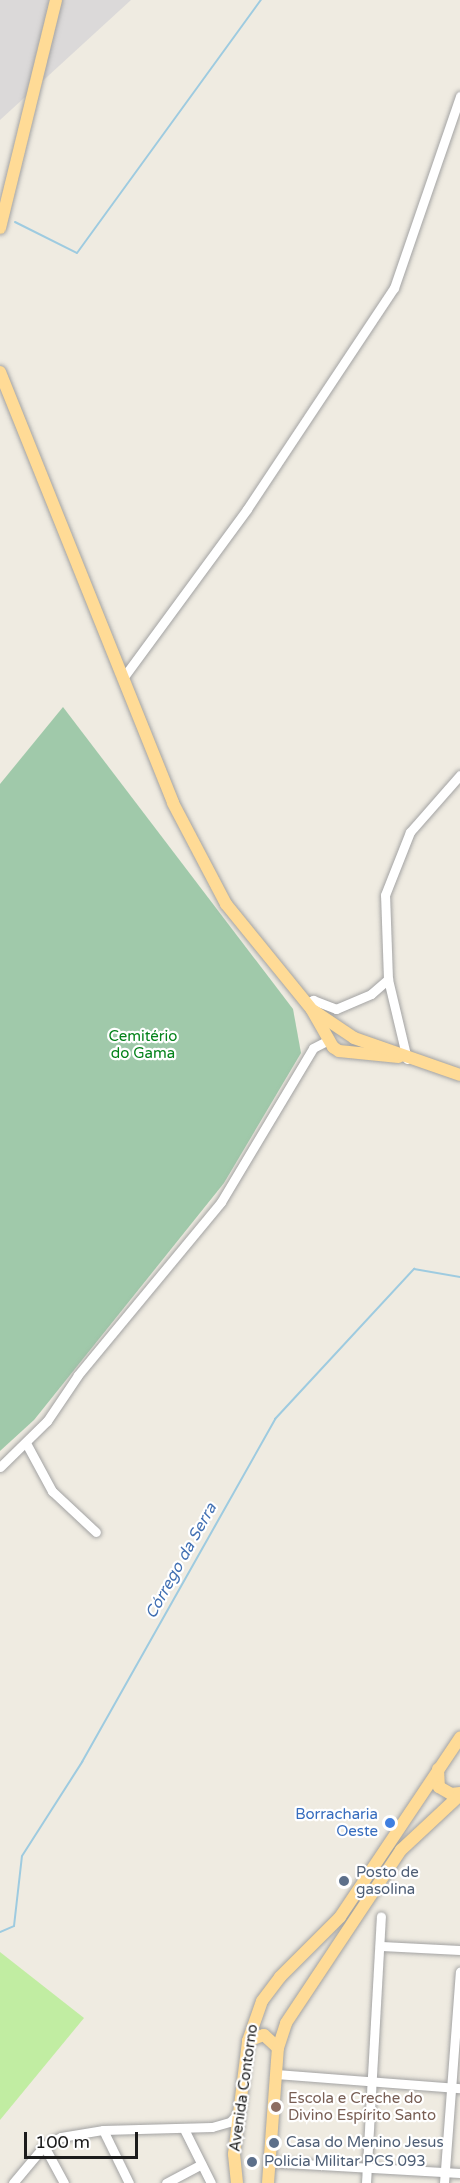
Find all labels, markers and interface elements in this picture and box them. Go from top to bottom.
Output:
park label: Cemitério do Gama [109,1027,177,1062]
water label: Córrego da Serra [141,1500,221,1622]
place label: Borracharia Oeste [295,1805,378,1840]
marker: Borracharia Oeste [383,1816,397,1830]
place label: Posto de gasolina [356,1863,419,1898]
marker: Posto de gasolina [337,1874,351,1888]
street label: Avenida Contorno [226,2023,262,2153]
place label: Escola e Creche do Divino Espírito Santo [288,2089,436,2124]
marker: Escola e Creche do Divino Espírito Santo [269,2100,283,2114]
scale bar [27,2120,141,2158]
text: 100 m [35,2131,90,2153]
place label: Casa do Menino Jesus [286,2134,444,2152]
marker: Casa do Menino Jesus [267,2136,281,2150]
place label: Policia Militar PCS 093 [264,2153,426,2171]
marker: Policia Militar PCS 093 [245,2155,259,2169]

